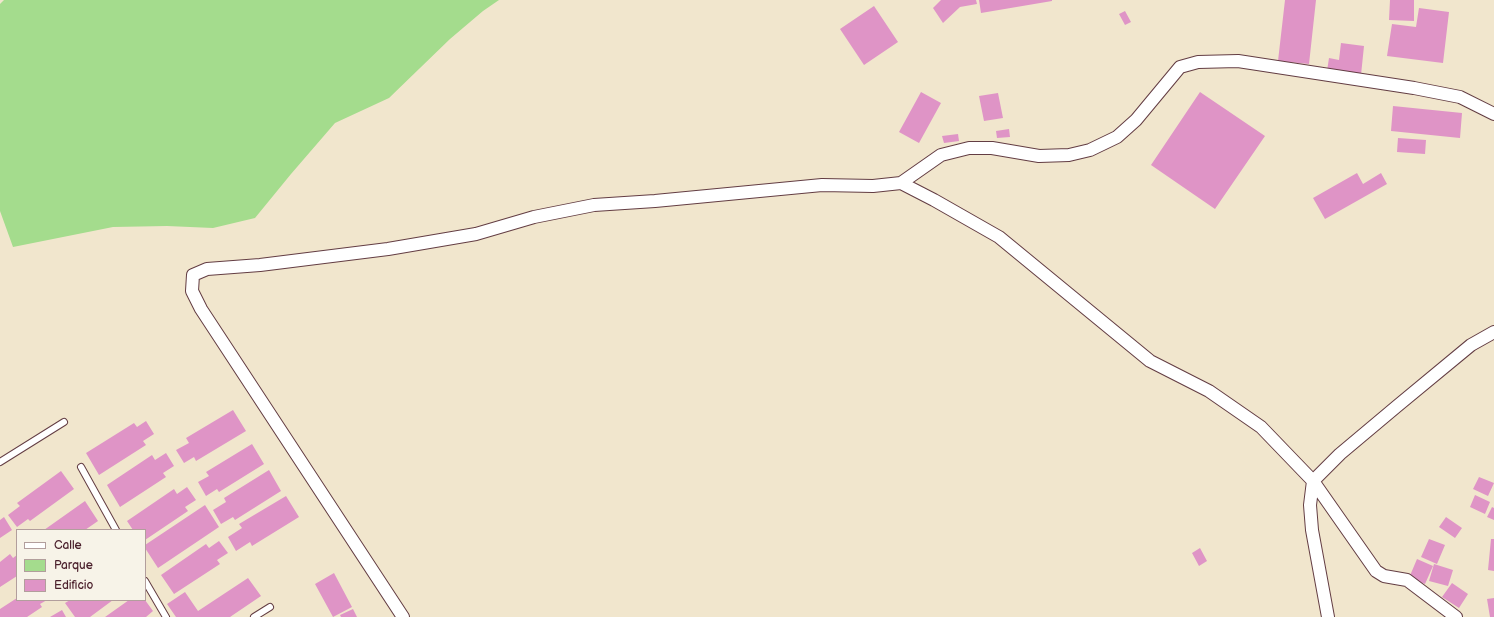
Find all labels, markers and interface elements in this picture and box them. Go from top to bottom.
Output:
legend [16,529,146,601]
text: Calle [54,538,82,553]
text: Parque [54,558,93,573]
text: Edificio [54,578,93,593]

